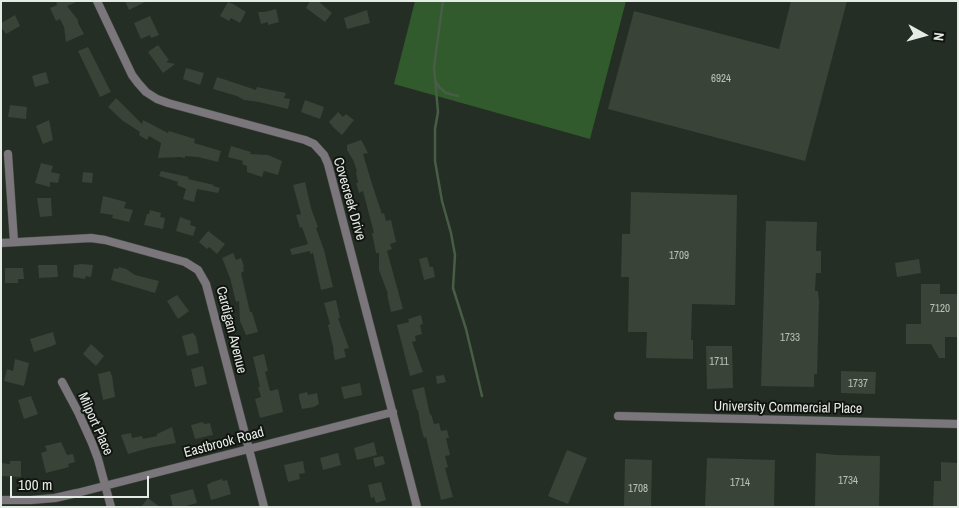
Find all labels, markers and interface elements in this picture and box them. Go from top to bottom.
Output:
north arrow [899,10,949,60]
text: N [929,32,948,42]
house number: 6924 [711,72,731,86]
street label: Covecreek Drive [329,156,369,242]
house number: 1709 [669,249,689,263]
street label: Cardigan Avenue [212,285,250,375]
house number: 7120 [930,302,950,316]
house number: 1733 [780,331,800,345]
house number: 1711 [709,355,729,369]
house number: 1737 [848,377,868,391]
street label: Milport Place [74,390,116,458]
street label: University Commercial Place [714,398,862,418]
street label: Eastbrook Road [182,424,266,462]
scale bar [12,466,151,498]
text: 100 m [18,474,52,495]
house number: 1734 [838,474,858,488]
house number: 1714 [730,476,750,490]
house number: 1708 [628,482,648,496]

